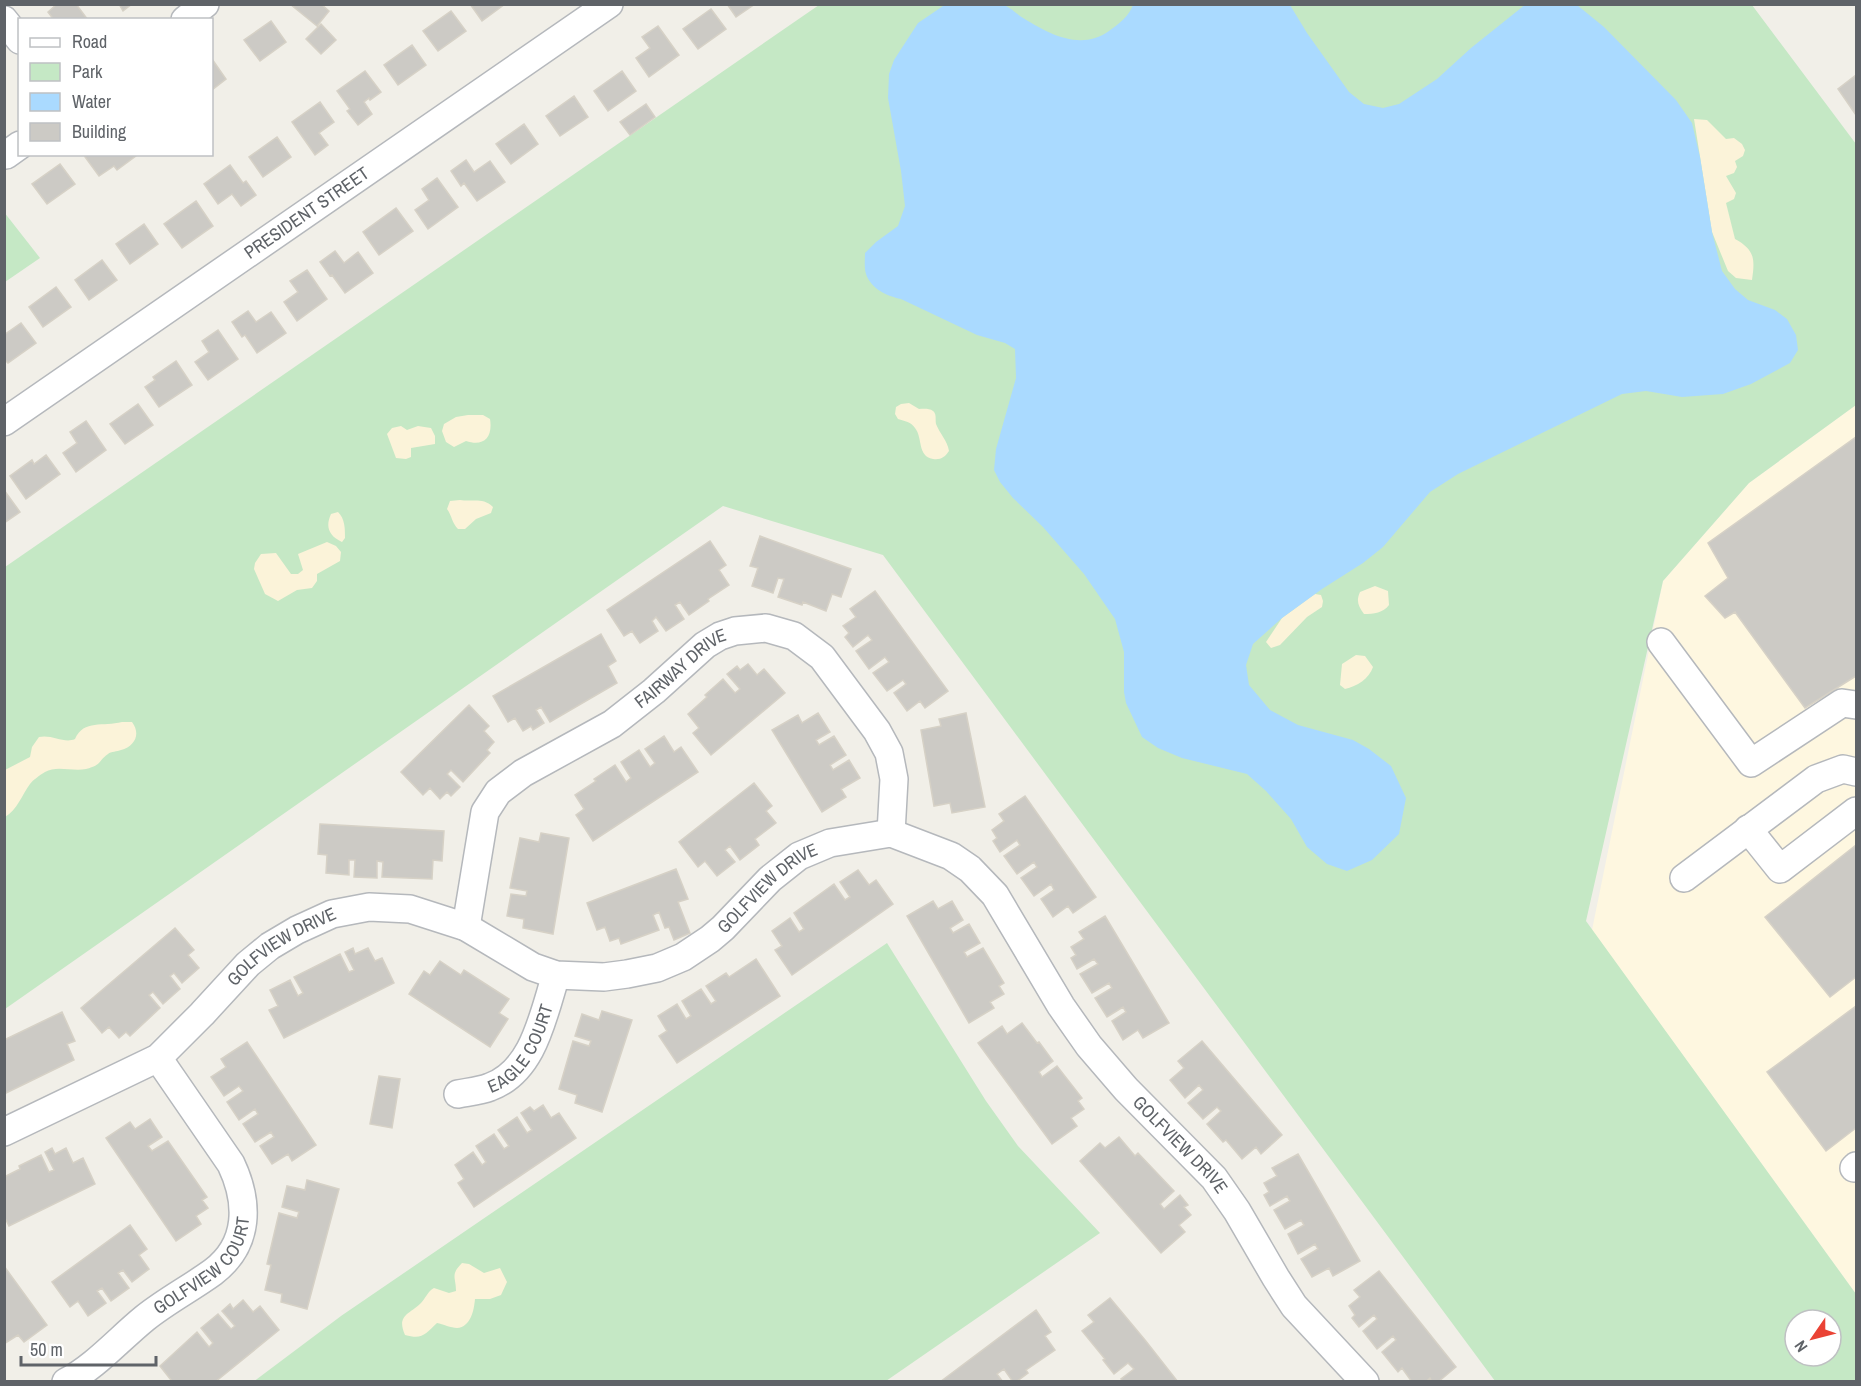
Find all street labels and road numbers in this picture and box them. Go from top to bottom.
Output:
street label: PRESIDENT STREET [239,160,374,264]
street label: FAIRWAY DRIVE [629,622,729,714]
street label: GOLFVIEW DRIVE [711,837,821,939]
street label: GOLFVIEW DRIVE [221,901,340,991]
street label: EAGLE COURT [484,1001,559,1099]
street label: GOLFVIEW DRIVE [1127,1090,1234,1198]
street label: GOLFVIEW COURT [148,1215,255,1320]

